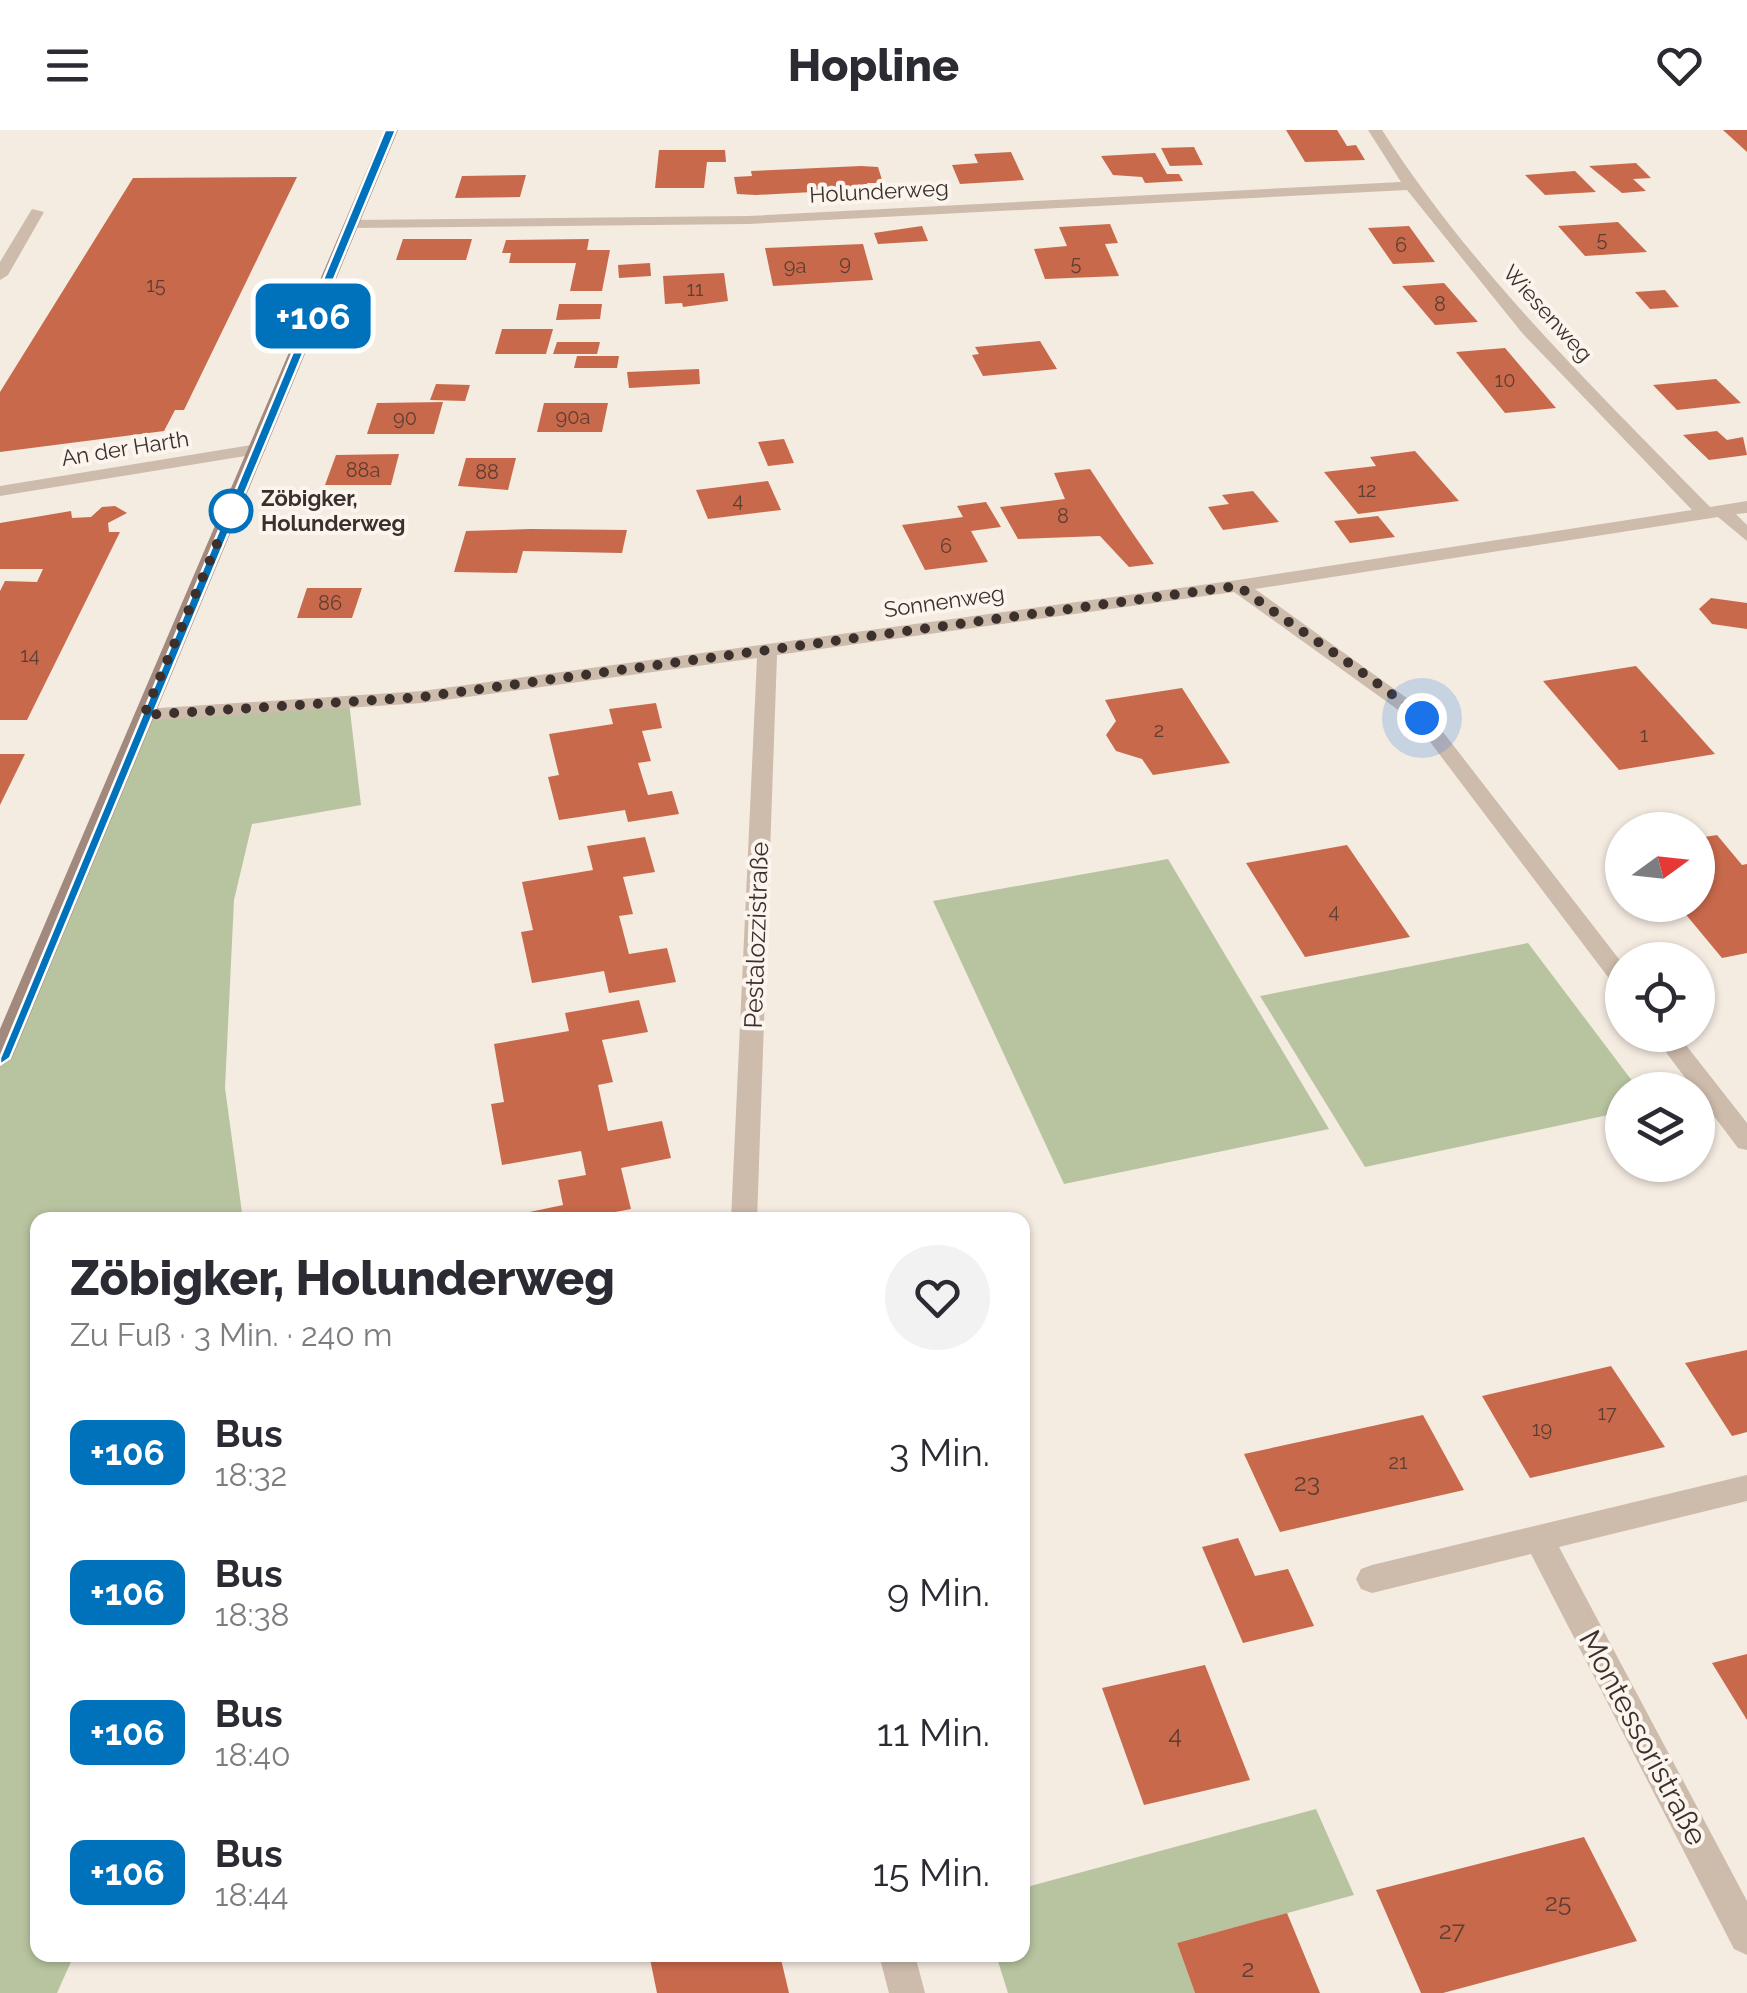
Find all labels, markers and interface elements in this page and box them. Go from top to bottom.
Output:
icon: menu [40,38,95,93]
icon: heart [1652,38,1707,93]
text: Hopline [788,39,959,92]
street label: Holunderweg [809,174,949,208]
house number: 5 [1597,227,1608,251]
house number: 6 [1395,233,1407,257]
house number: 9 [839,251,851,275]
house number: 5 [1071,251,1082,275]
house number: 9a [784,254,806,278]
street label: Wiesenweg [1498,259,1598,367]
house number: 15 [146,273,166,297]
house number: 11 [686,277,704,301]
line badge: +106 [243,284,383,348]
house number: 8 [1434,292,1446,316]
text: +106 [276,296,350,337]
house number: 10 [1495,368,1515,392]
house number: 90a [556,405,590,429]
house number: 90 [393,406,417,430]
street label: An der Harth [59,425,191,471]
house number: 88a [346,458,380,482]
house number: 88 [475,460,499,484]
house number: 12 [1358,478,1376,502]
place label: Zöbigker, Holunderweg [261,485,405,536]
house number: 4 [733,488,744,512]
marker: Zöbigker, Holunderweg [210,490,252,532]
house number: 8 [1057,504,1069,528]
house number: 6 [940,534,952,558]
street label: Sonnenweg [882,580,1006,622]
house number: 86 [318,591,342,615]
house number: 14 [20,643,40,667]
your location [1397,693,1447,743]
house number: 2 [1154,718,1164,742]
house number: 1 [1640,723,1649,747]
north arrow [1605,812,1715,922]
map controls [1605,812,1715,1182]
street label: Pestalozzistraße [738,841,774,1029]
house number: 4 [1329,899,1340,923]
button: locate [1605,942,1715,1052]
button: layers [1605,1072,1715,1182]
button: heart [885,1245,990,1350]
text: Zöbigker, Holunderweg [70,1250,615,1306]
text: Zu Fuß · 3 Min. · 240 m [70,1316,392,1353]
house number: 17 [1597,1401,1617,1425]
text: Bus [215,1411,283,1456]
house number: 19 [1532,1417,1552,1441]
text: 3 Min. [889,1430,990,1475]
text: +106 [90,1432,165,1473]
house number: 21 [1389,1450,1408,1474]
text: 18:32 [215,1456,287,1493]
house number: 23 [1294,1467,1320,1497]
text: Bus [215,1551,283,1596]
text: 9 Min. [887,1570,990,1615]
text: +106 [90,1572,165,1613]
text: 18:38 [215,1596,290,1633]
street label: Montessoristraße [1572,1624,1715,1851]
text: Bus [215,1691,283,1736]
text: 11 Min. [877,1710,990,1755]
text: +106 [90,1712,165,1753]
house number: 4 [1168,1719,1182,1749]
text: 18:40 [215,1736,291,1773]
text: Bus [215,1831,283,1876]
text: 15 Min. [872,1850,990,1895]
text: +106 [90,1852,165,1893]
text: 18:44 [215,1876,288,1913]
house number: 25 [1545,1887,1571,1917]
house number: 27 [1439,1915,1466,1945]
house number: 2 [1241,1953,1255,1983]

